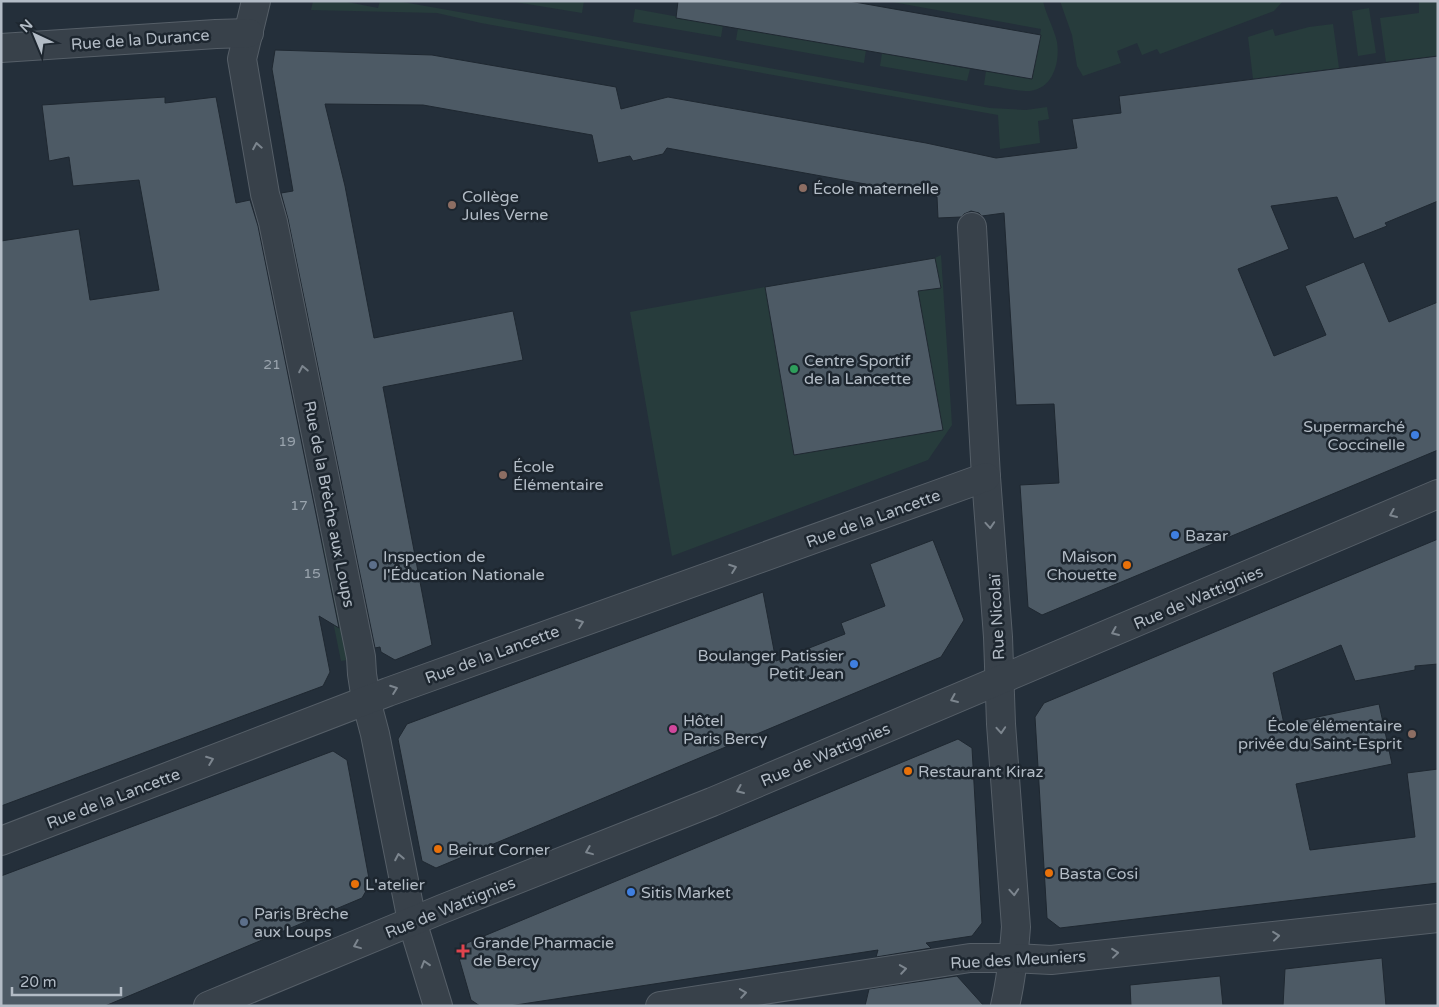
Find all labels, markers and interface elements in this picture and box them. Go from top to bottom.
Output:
north arrow [10,10,60,60]
text: N [16,16,36,36]
street label: Rue de la Durance [70,25,210,55]
one-way arrow [252,142,263,150]
place label: École maternelle [813,179,939,199]
marker: École maternelle [797,182,809,194]
place label: Collège Jules Verne [462,187,548,225]
marker: Collège Jules Verne [446,199,458,211]
place label: Centre Sportif de la Lancette [804,351,911,389]
house number: 21 [263,356,281,373]
marker: Centre Sportif de la Lancette [788,363,800,375]
one-way arrow [298,365,308,373]
street label: Rue de la Brèche aux Loups [299,399,359,609]
place label: Supermarché Coccinelle [1303,417,1405,455]
marker: Supermarché Coccinelle [1409,429,1421,441]
house number: 19 [278,433,296,450]
place label: École Élémentaire [513,457,604,495]
marker: École Élémentaire [497,469,509,481]
street label: Rue de la Lancette [803,485,943,553]
house number: 17 [290,497,308,514]
one-way arrow [1389,507,1398,518]
one-way arrow [984,521,995,529]
place label: Bazar [1185,526,1229,546]
marker: Bazar [1169,529,1181,541]
place label: Inspection de l'Éducation Nationale [383,547,545,585]
place label: Maison Chouette [1046,547,1117,585]
marker: Inspection de l'Éducation Nationale [367,559,379,571]
marker: Maison Chouette [1121,559,1133,571]
street label: Rue de Wattignies [1131,562,1266,634]
one-way arrow [728,564,737,574]
house number: 15 [303,565,321,582]
street label: Rue Nicolaï [985,572,1009,661]
one-way arrow [575,619,584,629]
street label: Rue de la Lancette [422,621,562,689]
one-way arrow [1111,626,1120,637]
place label: Boulanger Patissier Petit Jean [698,646,845,684]
marker: Boulanger Patissier Petit Jean [848,658,860,670]
one-way arrow [389,685,398,695]
one-way arrow [950,693,959,704]
place label: Hôtel Paris Bercy [683,711,768,749]
place label: École élémentaire privée du Saint-Esprit [1238,716,1402,754]
street label: Rue de Wattignies [758,719,893,791]
marker: Hôtel Paris Bercy [667,723,679,735]
one-way arrow [996,726,1007,734]
marker: École élémentaire privée du Saint-Esprit [1406,728,1418,740]
one-way arrow [205,756,214,766]
place label: Restaurant Kiraz [918,762,1044,782]
street label: Rue de la Lancette [44,764,183,834]
marker: Restaurant Kiraz [902,765,914,777]
one-way arrow [736,784,745,795]
place label: Beirut Corner [448,840,551,860]
marker: Beirut Corner [432,843,444,855]
one-way arrow [585,845,594,855]
one-way arrow [394,852,404,861]
place label: Basta Cosi [1059,864,1138,884]
marker: Basta Cosi [1043,867,1055,879]
street label: Rue de Wattignies [382,873,518,943]
place label: L'atelier [365,875,426,895]
marker: L'atelier [349,878,361,890]
place label: Sitis Market [641,883,731,903]
marker: Sitis Market [625,886,637,898]
one-way arrow [1008,888,1019,896]
place label: Paris Brèche aux Loups [254,904,349,942]
marker: Paris Brèche aux Loups [238,916,250,928]
one-way arrow [1273,931,1281,942]
place label: Grande Pharmacie de Bercy [473,933,614,971]
one-way arrow [353,939,362,949]
marker: Grande Pharmacie de Bercy [457,945,469,957]
street label: Rue des Meuniers [950,946,1086,974]
one-way arrow [1111,948,1119,959]
one-way arrow [421,960,431,968]
scale bar [12,964,121,996]
one-way arrow [899,964,908,974]
text: 20 m [20,973,57,991]
one-way arrow [739,988,747,999]

